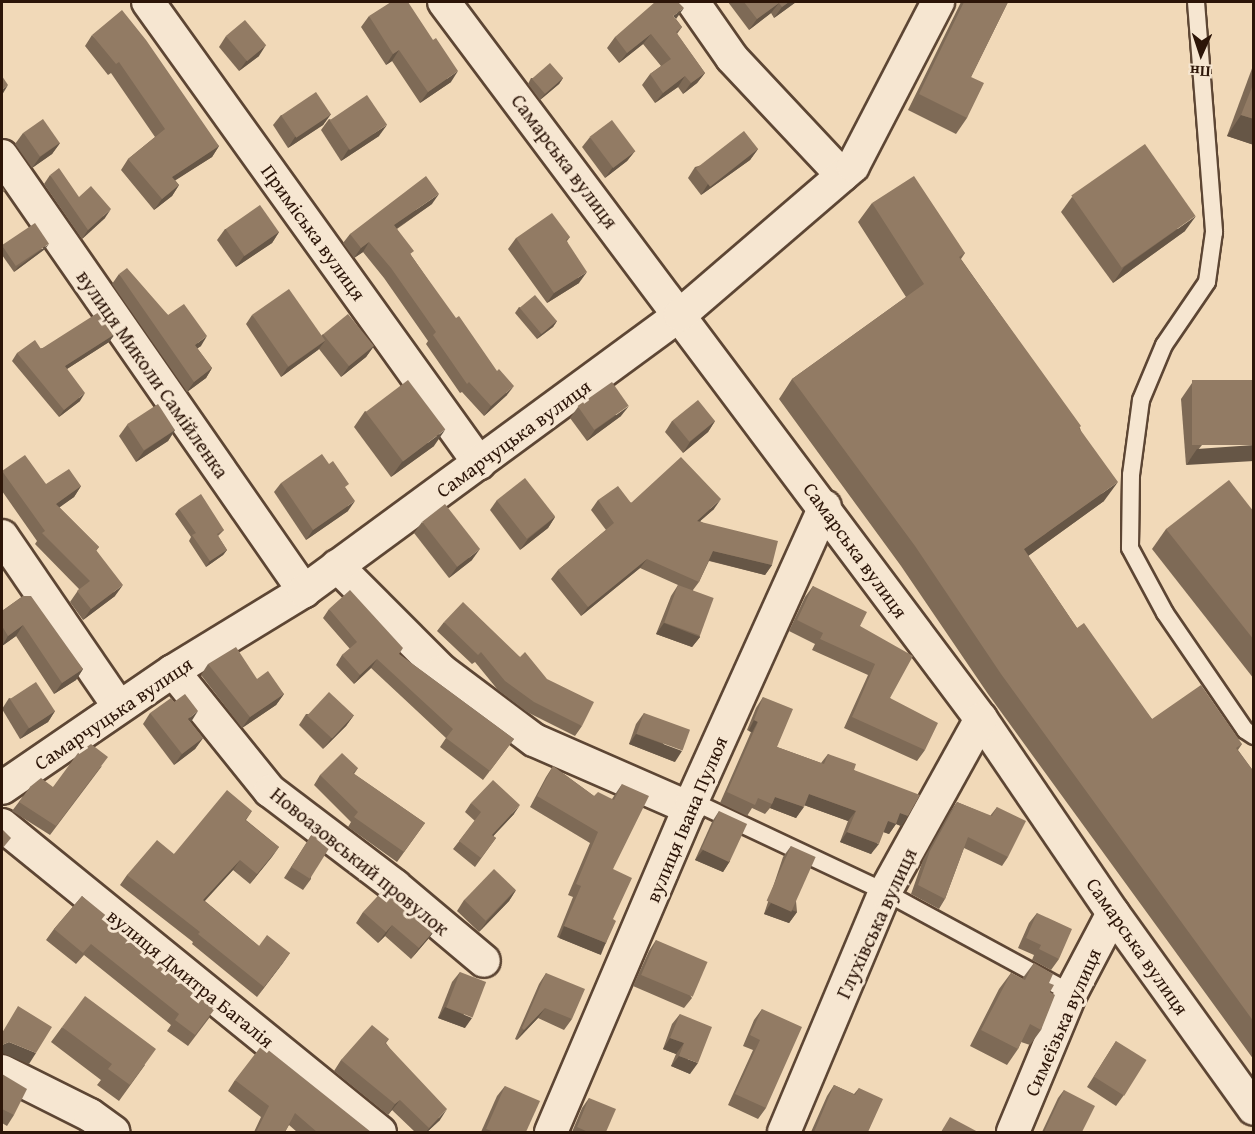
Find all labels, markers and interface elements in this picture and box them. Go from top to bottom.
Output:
north arrow [1171,24,1231,84]
text: Пн [1189,59,1211,84]
street label: Самарська вулиця [507,89,623,233]
street label: Приміська вулиця [257,159,371,305]
street label: вулиця Миколи Самійленка [72,265,234,483]
street label: Самарчуцька вулиця [431,374,595,502]
street label: Самарська вулиця [799,477,913,623]
street label: Самарчуцька вулиця [29,651,197,775]
street label: вулиця Івана Пулюя [640,732,732,906]
street label: Новоазовський провулок [266,782,454,940]
street label: Глухівська вулиця [831,844,921,1002]
street label: Самарська вулиця [1082,873,1194,1019]
street label: вулиця Дмитра Багалія [103,903,279,1053]
street label: Симеїзька вулиця [1019,944,1105,1100]

